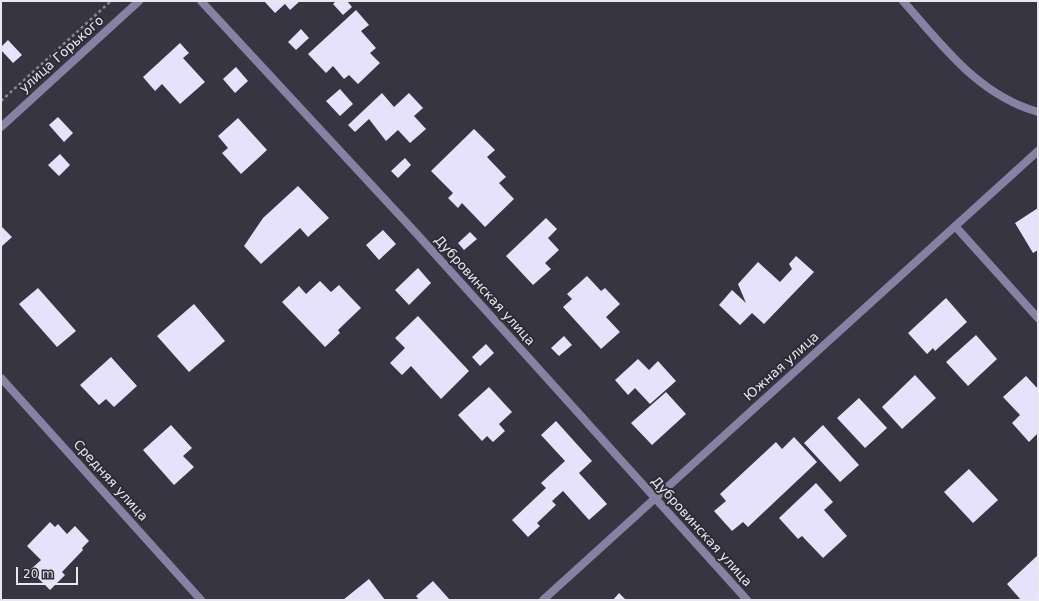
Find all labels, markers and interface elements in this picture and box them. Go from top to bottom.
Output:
street label: улица Горького [17,13,107,97]
street label: Дубровинская улица [430,233,538,349]
street label: Южная улица [741,329,823,405]
street label: Средняя улица [69,437,151,525]
street label: Дубровинская улица [647,474,755,590]
scale bar [18,559,80,585]
text: 20 m [23,567,54,581]

